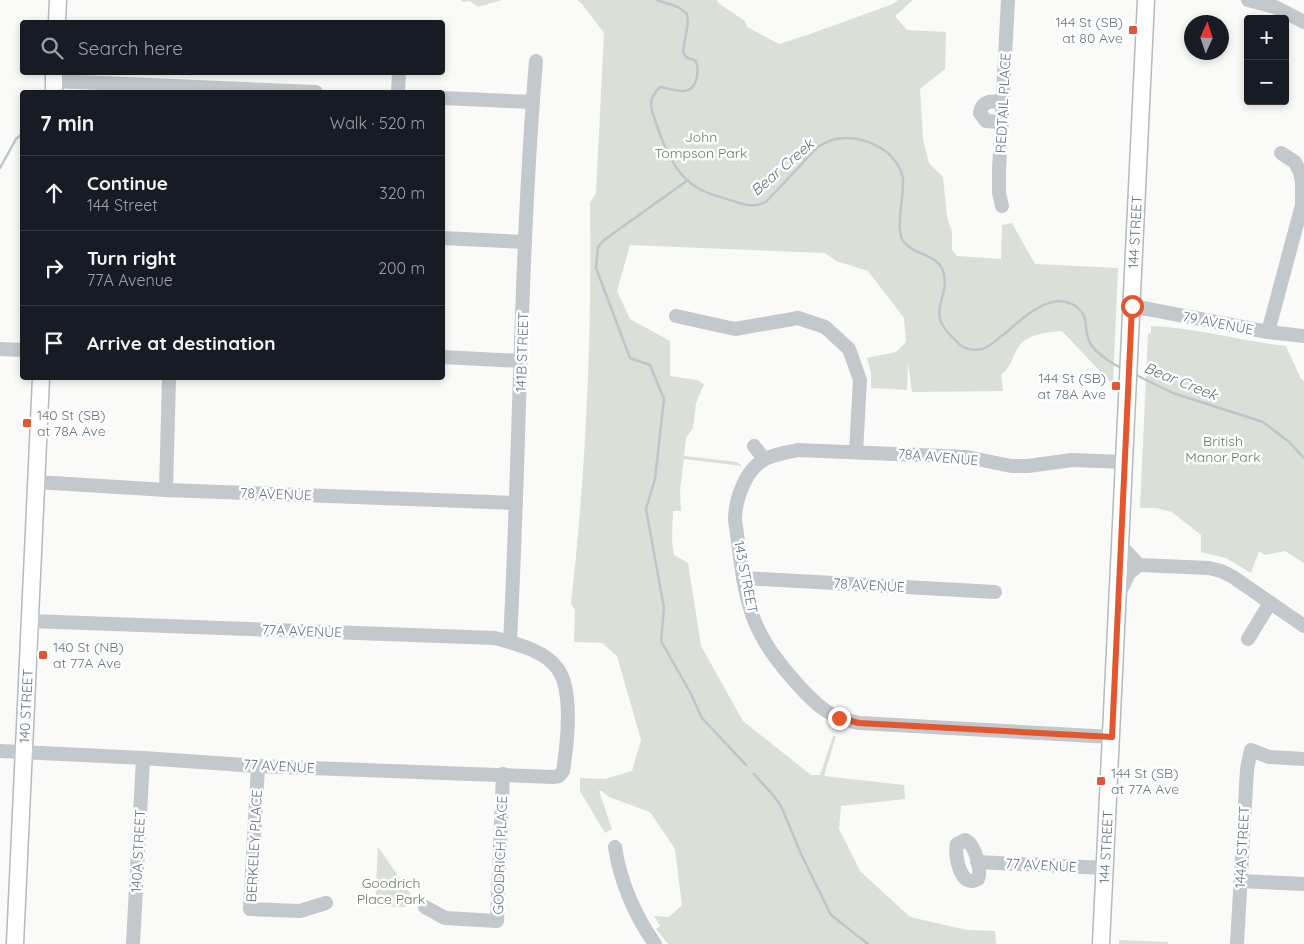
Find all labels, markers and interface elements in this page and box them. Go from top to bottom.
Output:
place label: 144 St (SB) at 80 Ave [1056,13,1123,47]
north arrow [1184,15,1229,60]
map controls [1244,15,1289,105]
button: + [1244,15,1289,60]
search box [20,20,445,75]
marker: 144 St (SB) at 80 Ave [1127,24,1139,36]
icon: search [38,34,66,62]
text: Search here [78,36,183,60]
street label: REDTAIL PLACE [991,52,1015,154]
button: − [1244,60,1289,105]
text: 7 min [40,110,94,136]
text: Walk · 520 m [330,113,425,133]
park label: John Tompson Park [654,128,748,162]
water label: Bear Creek [747,133,819,200]
text: Continue [87,171,168,195]
icon: ahead [40,179,68,207]
text: 320 m [379,183,425,203]
text: 144 Street [87,195,158,215]
street label: 144 STREET [1124,195,1146,269]
text: Turn right [87,246,176,270]
icon: right [40,254,68,282]
text: 200 m [378,258,425,278]
text: 77A Avenue [87,270,173,290]
route start [1121,295,1144,318]
street label: 79 AVENUE [1181,307,1255,339]
street label: 141B STREET [512,311,532,393]
icon: arrive [40,329,68,357]
text: Arrive at destination [87,331,276,355]
water label: Bear Creek [1142,358,1222,405]
place label: 144 St (SB) at 78A Ave [1037,369,1106,403]
marker: 144 St (SB) at 78A Ave [1110,380,1122,392]
place label: 140 St (SB) at 78A Ave [37,406,106,440]
marker: 140 St (SB) at 78A Ave [21,417,33,429]
park label: British Manor Park [1185,432,1261,466]
street label: 78A AVENUE [897,445,979,469]
street label: 78 AVENUE [240,484,312,504]
street label: 143 STREET [730,539,762,615]
street label: 78 AVENUE [833,574,905,596]
street label: 77A AVENUE [262,621,343,641]
place label: 140 St (NB) at 77A Ave [53,638,124,672]
marker: 140 St (NB) at 77A Ave [37,649,49,661]
street label: 140 STREET [15,668,37,744]
route end [828,707,851,730]
street label: 77 AVENUE [243,755,315,777]
place label: 144 St (SB) at 77A Ave [1111,764,1179,798]
marker: 144 St (SB) at 77A Ave [1095,775,1107,787]
street label: BERKELEY PLACE [242,789,266,903]
street label: GOODRICH PLACE [489,795,511,915]
street label: 144A STREET [1231,805,1253,889]
street label: 140A STREET [127,809,149,893]
street label: 144 STREET [1095,810,1117,884]
street label: 77 AVENUE [1005,854,1077,876]
park label: Goodrich Place Park [357,874,425,908]

